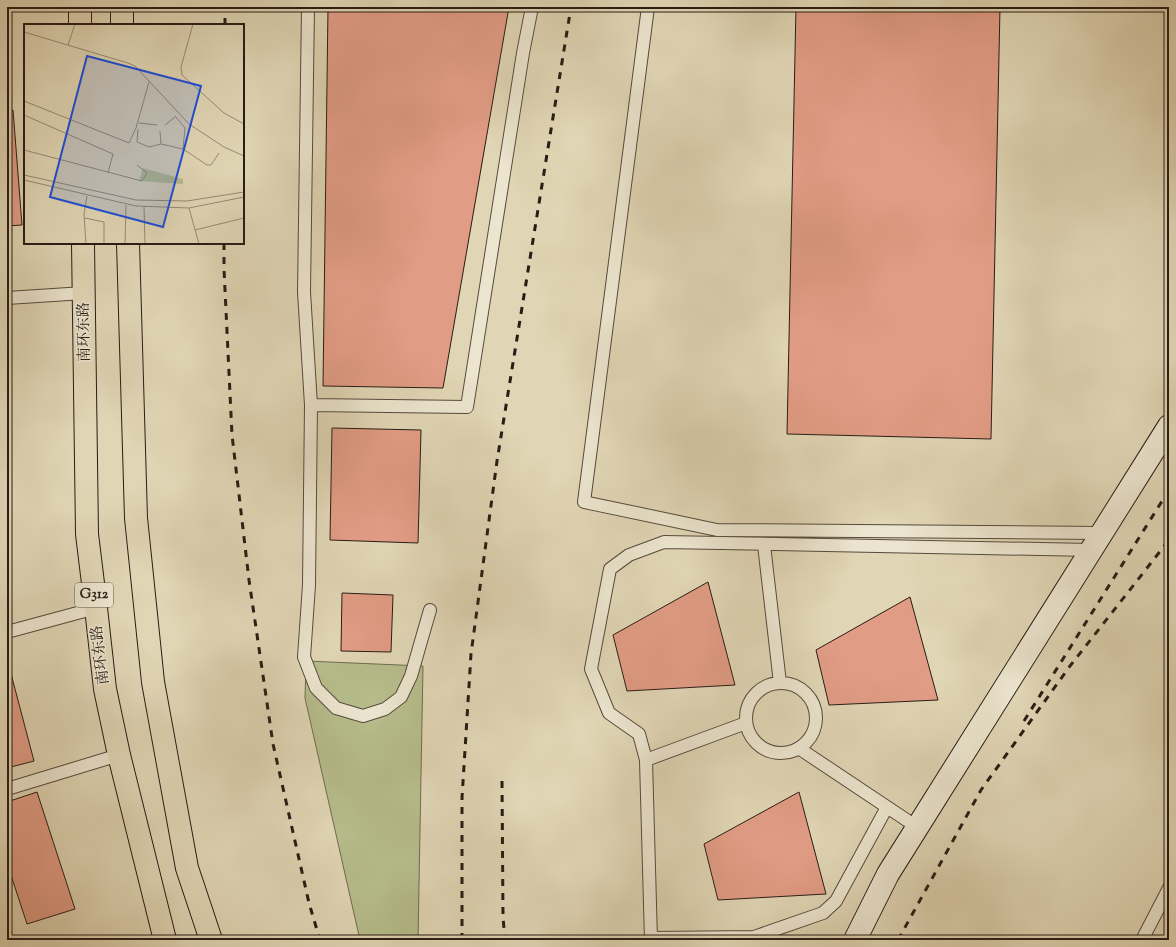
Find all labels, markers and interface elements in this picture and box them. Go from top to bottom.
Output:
inset map [24,24,244,244]
street label: 南环东路 [74,302,96,362]
road number: G312 [75,583,113,607]
street label: 南环东路 [87,624,115,686]

